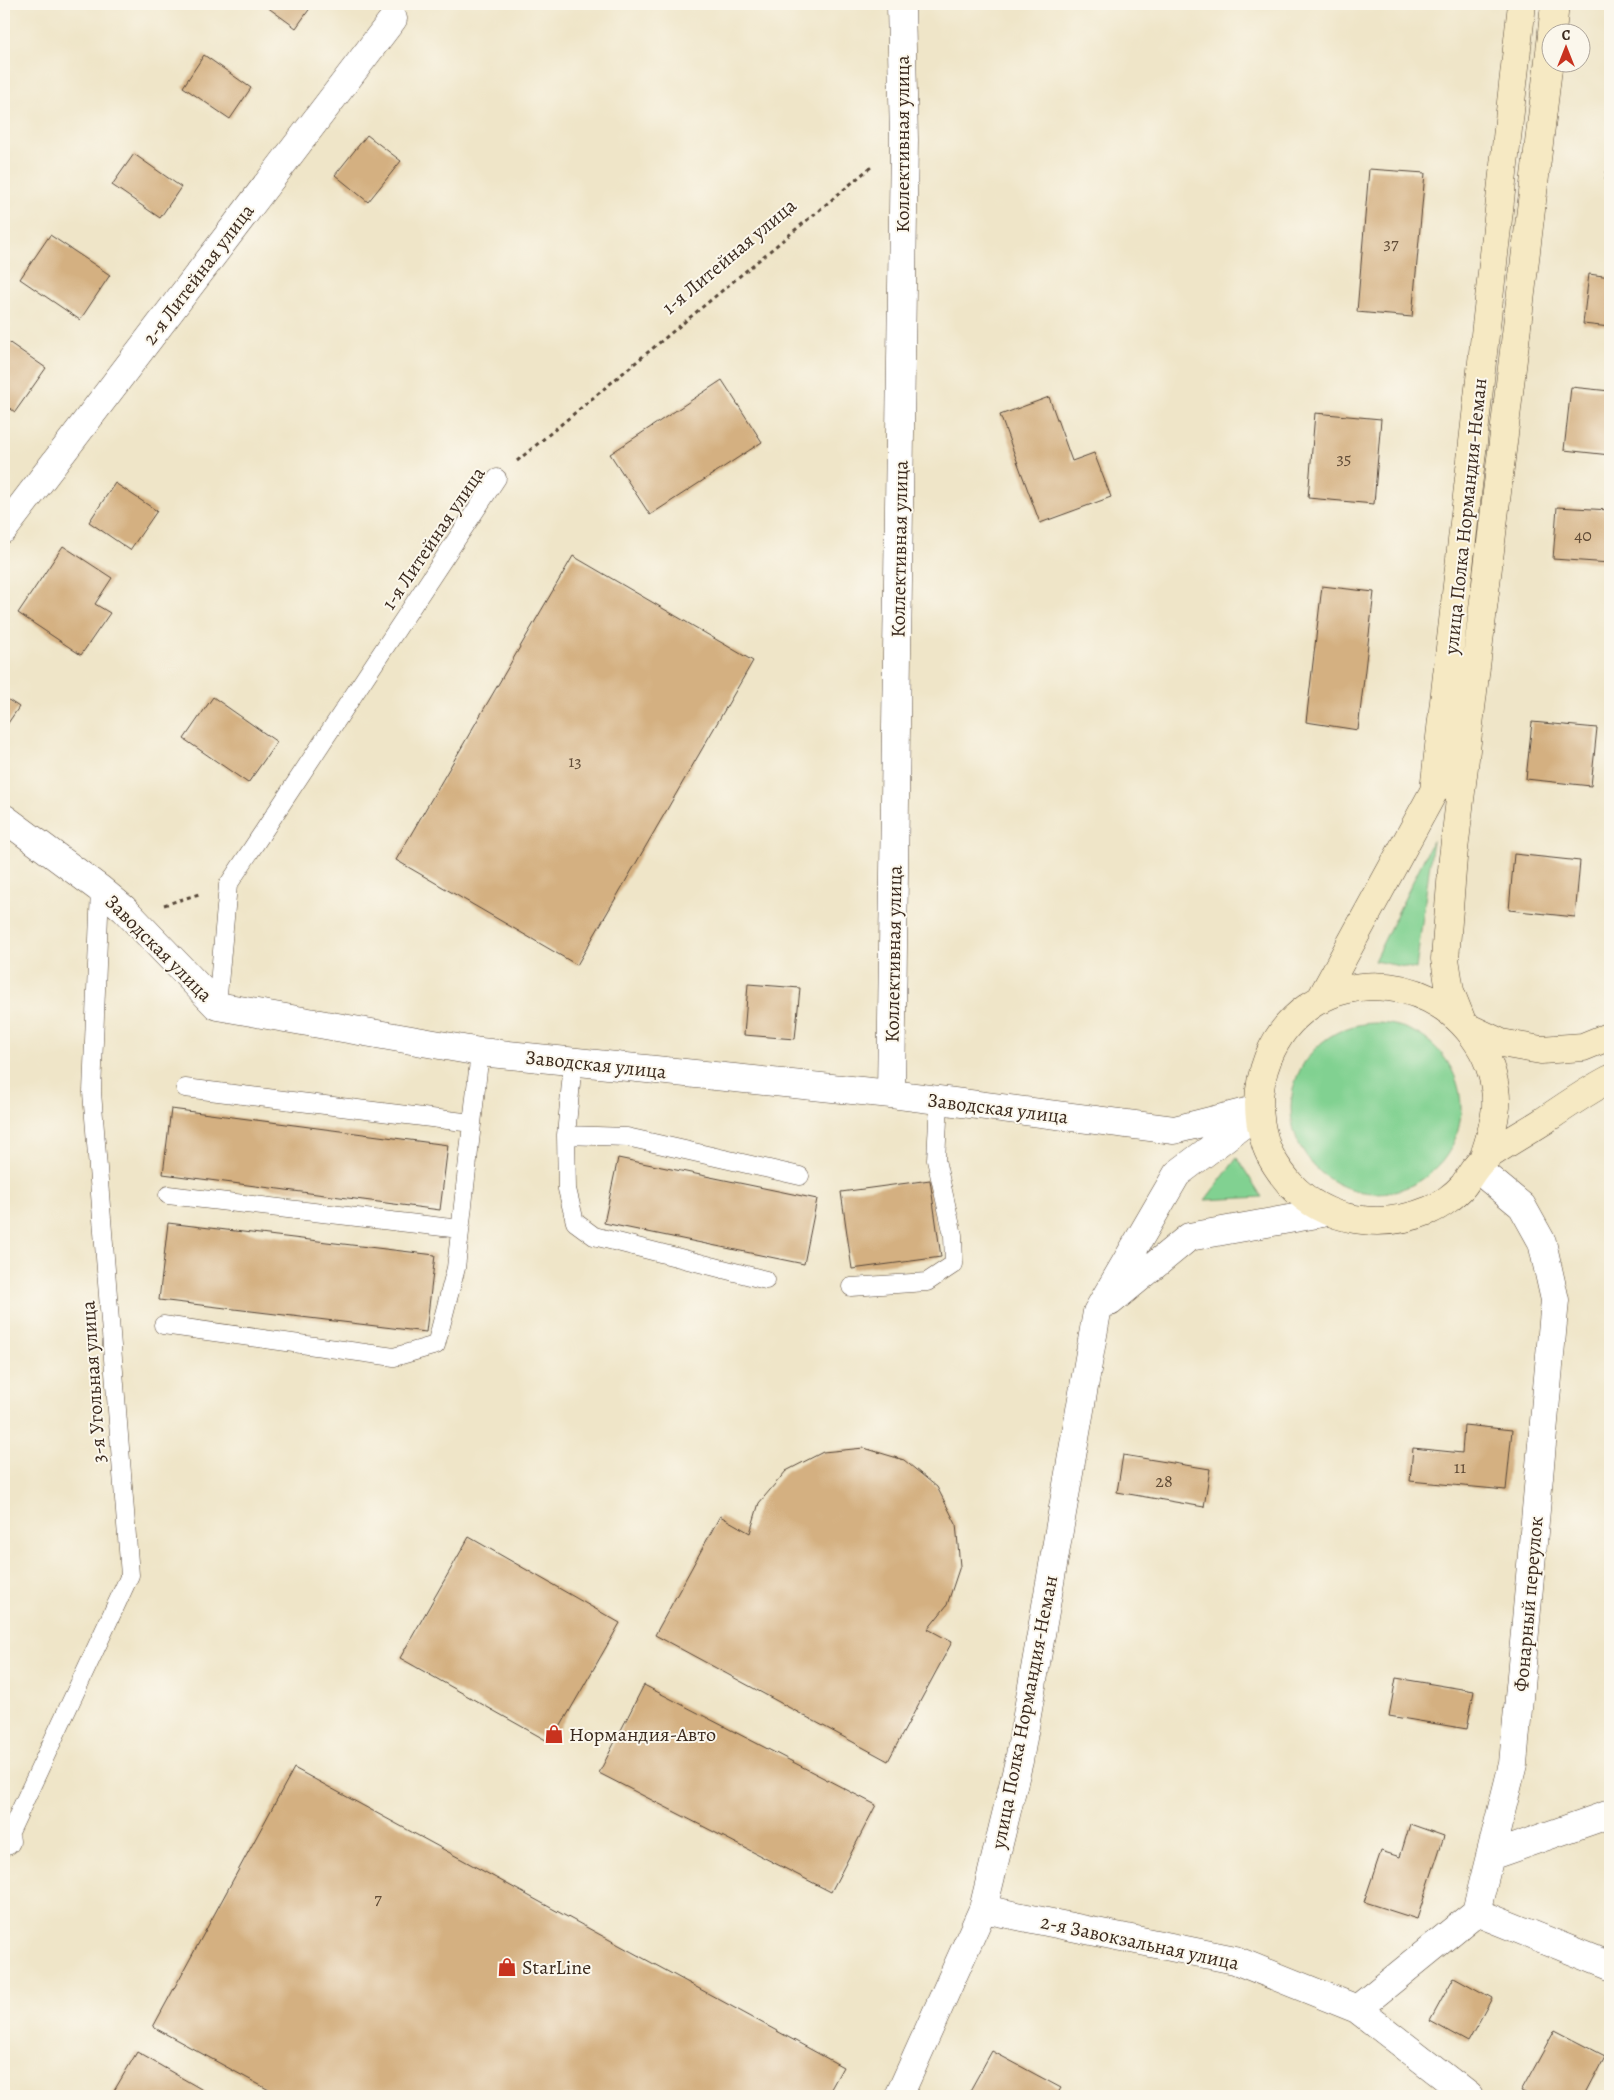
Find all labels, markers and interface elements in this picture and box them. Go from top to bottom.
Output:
north arrow [1542,22,1592,72]
text: С [1562,26,1571,45]
street label: Коллективная улица [889,55,916,233]
street label: 1-я Литейная улица [656,192,803,321]
street label: 2-я Литейная улица [136,198,261,350]
house number: 37 [1383,231,1399,255]
street label: улица Полка Нормандия-Неман [1437,376,1493,657]
house number: 35 [1336,446,1352,470]
street label: Коллективная улица [884,459,915,638]
street label: 1-я Литейная улица [375,461,492,615]
house number: 40 [1574,523,1592,547]
house number: 13 [568,749,582,773]
street label: Коллективная улица [878,864,909,1043]
street label: Заводская улица [99,889,219,1009]
street label: Заводская улица [524,1044,669,1085]
street label: Заводская улица [926,1086,1071,1131]
street label: 3-я Угольная улица [74,1299,113,1464]
house number: 11 [1454,1455,1466,1479]
house number: 28 [1155,1469,1173,1493]
street label: Фонарный переулок [1507,1515,1550,1693]
street label: улица Полка Нормандия-Неман [985,1573,1064,1852]
place label: Нормандия-Авто [569,1721,716,1748]
shop icon: Нормандия-Авто [543,1723,565,1745]
house number: 7 [374,1886,382,1910]
street label: 2-я Завокзальная улица [1038,1908,1242,1977]
place label: StarLine [522,1954,591,1981]
shop icon: StarLine [496,1956,518,1978]

